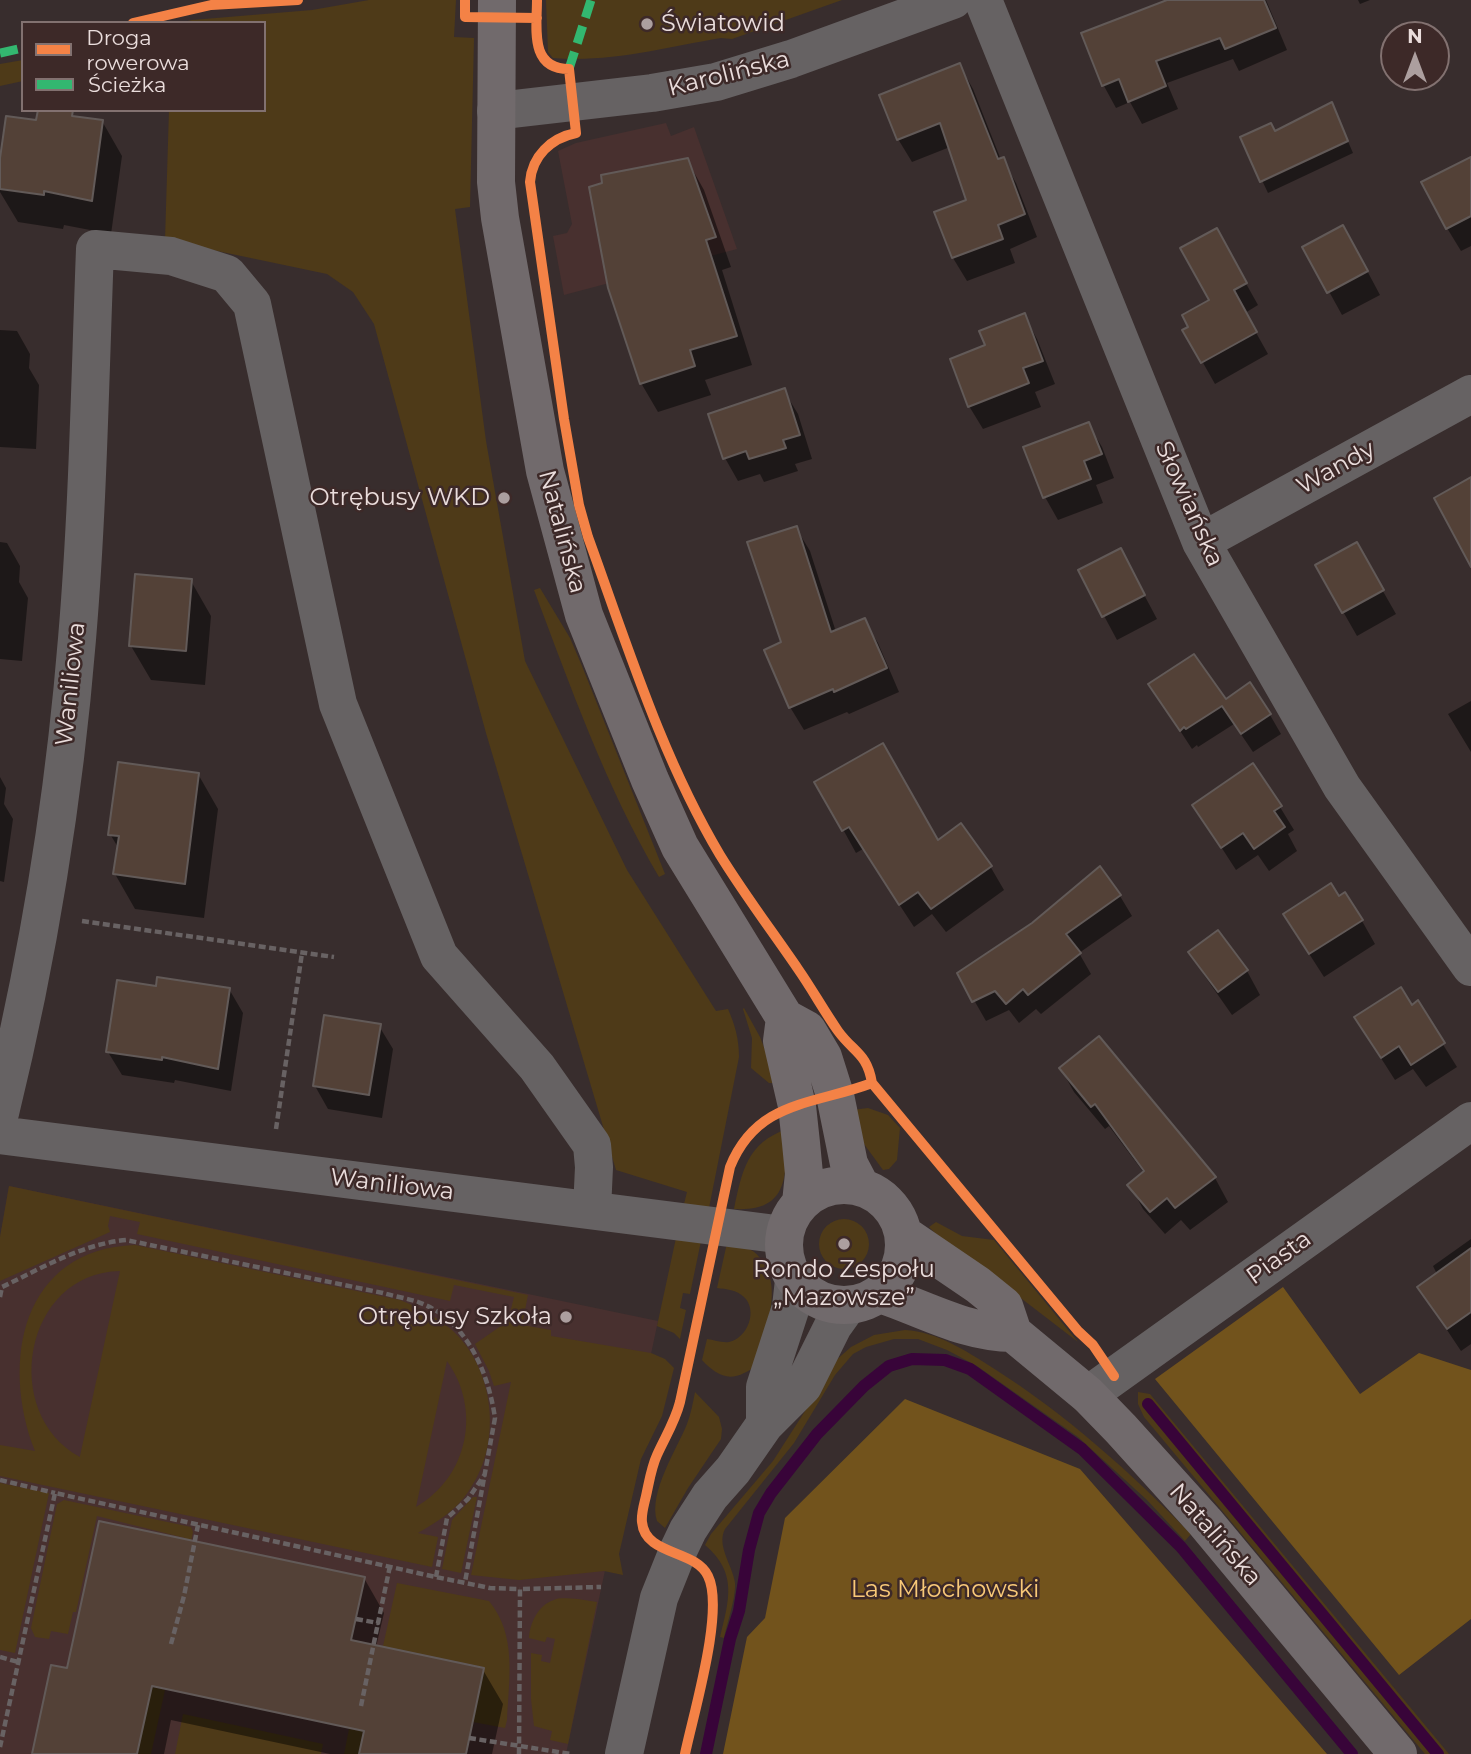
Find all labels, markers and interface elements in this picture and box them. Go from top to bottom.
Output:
place label: Światowid [661,10,785,38]
marker: Światowid [639,16,655,32]
legend [21,21,266,112]
north arrow [1380,21,1450,91]
text: Droga rowerowa [86,25,190,75]
text: N [1407,25,1423,48]
street label: Karolińska [665,45,793,103]
text: Ścieżka [88,72,166,97]
street label: Wandy [1292,435,1380,501]
street label: Słowiańska [1149,437,1229,571]
street label: Natalińska [532,467,592,597]
place label: Otrębusy WKD [310,484,490,512]
marker: Otrębusy WKD [496,490,512,506]
street label: Waniliowa [50,621,92,747]
street label: Waniliowa [328,1163,456,1207]
street label: Piasta [1241,1225,1317,1291]
marker: Rondo Zespołu „Mazowsze” [836,1236,852,1252]
place label: Rondo Zespołu „Mazowsze” [753,1256,935,1312]
place label: Otrębusy Szkoła [358,1303,552,1331]
marker: Otrębusy Szkoła [558,1309,574,1325]
street label: Natalińska [1163,1478,1267,1592]
park label: Las Młochowski [851,1576,1039,1604]

